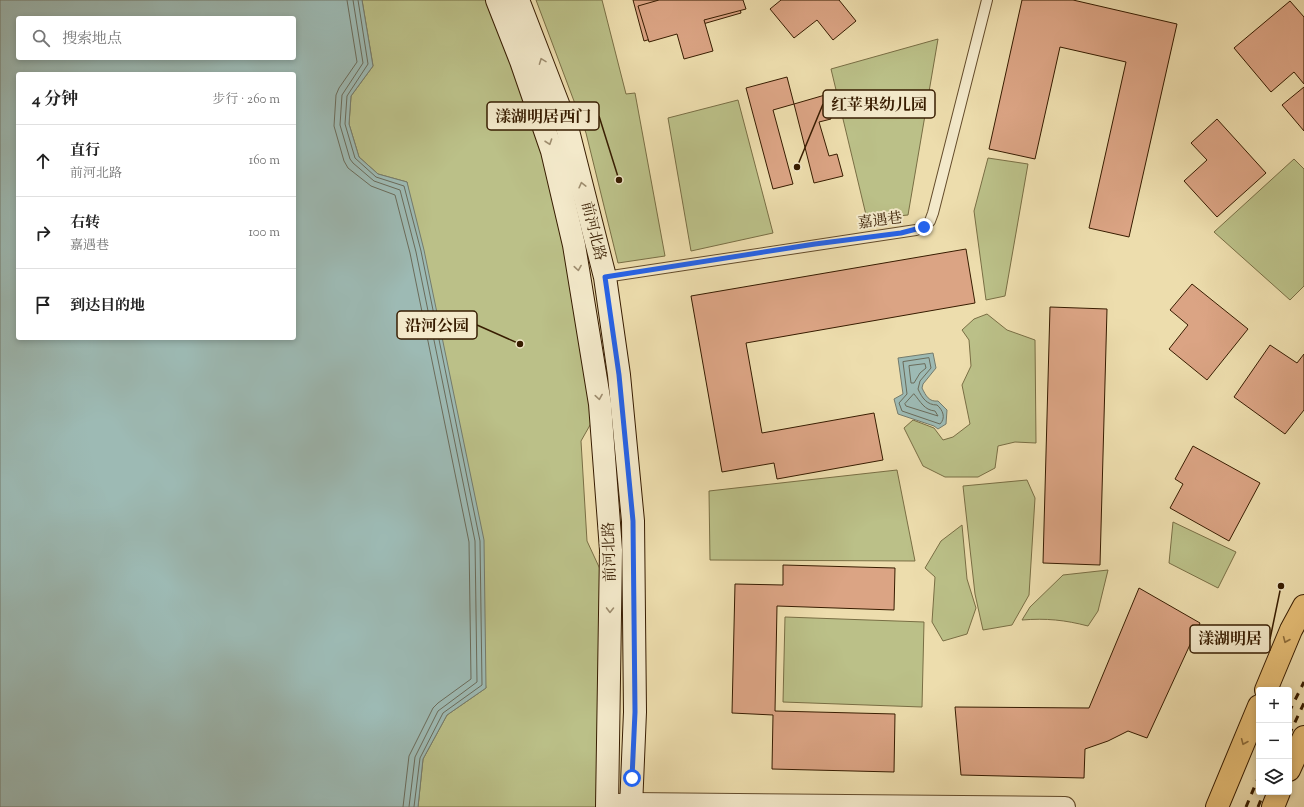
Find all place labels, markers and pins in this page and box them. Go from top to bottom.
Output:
callout: 红苹果幼儿园 [823,90,935,118]
callout: 漾湖明居西门 [487,102,599,130]
callout: 沿河公园 [397,311,477,339]
callout: 漾湖明居 [1190,625,1270,653]

